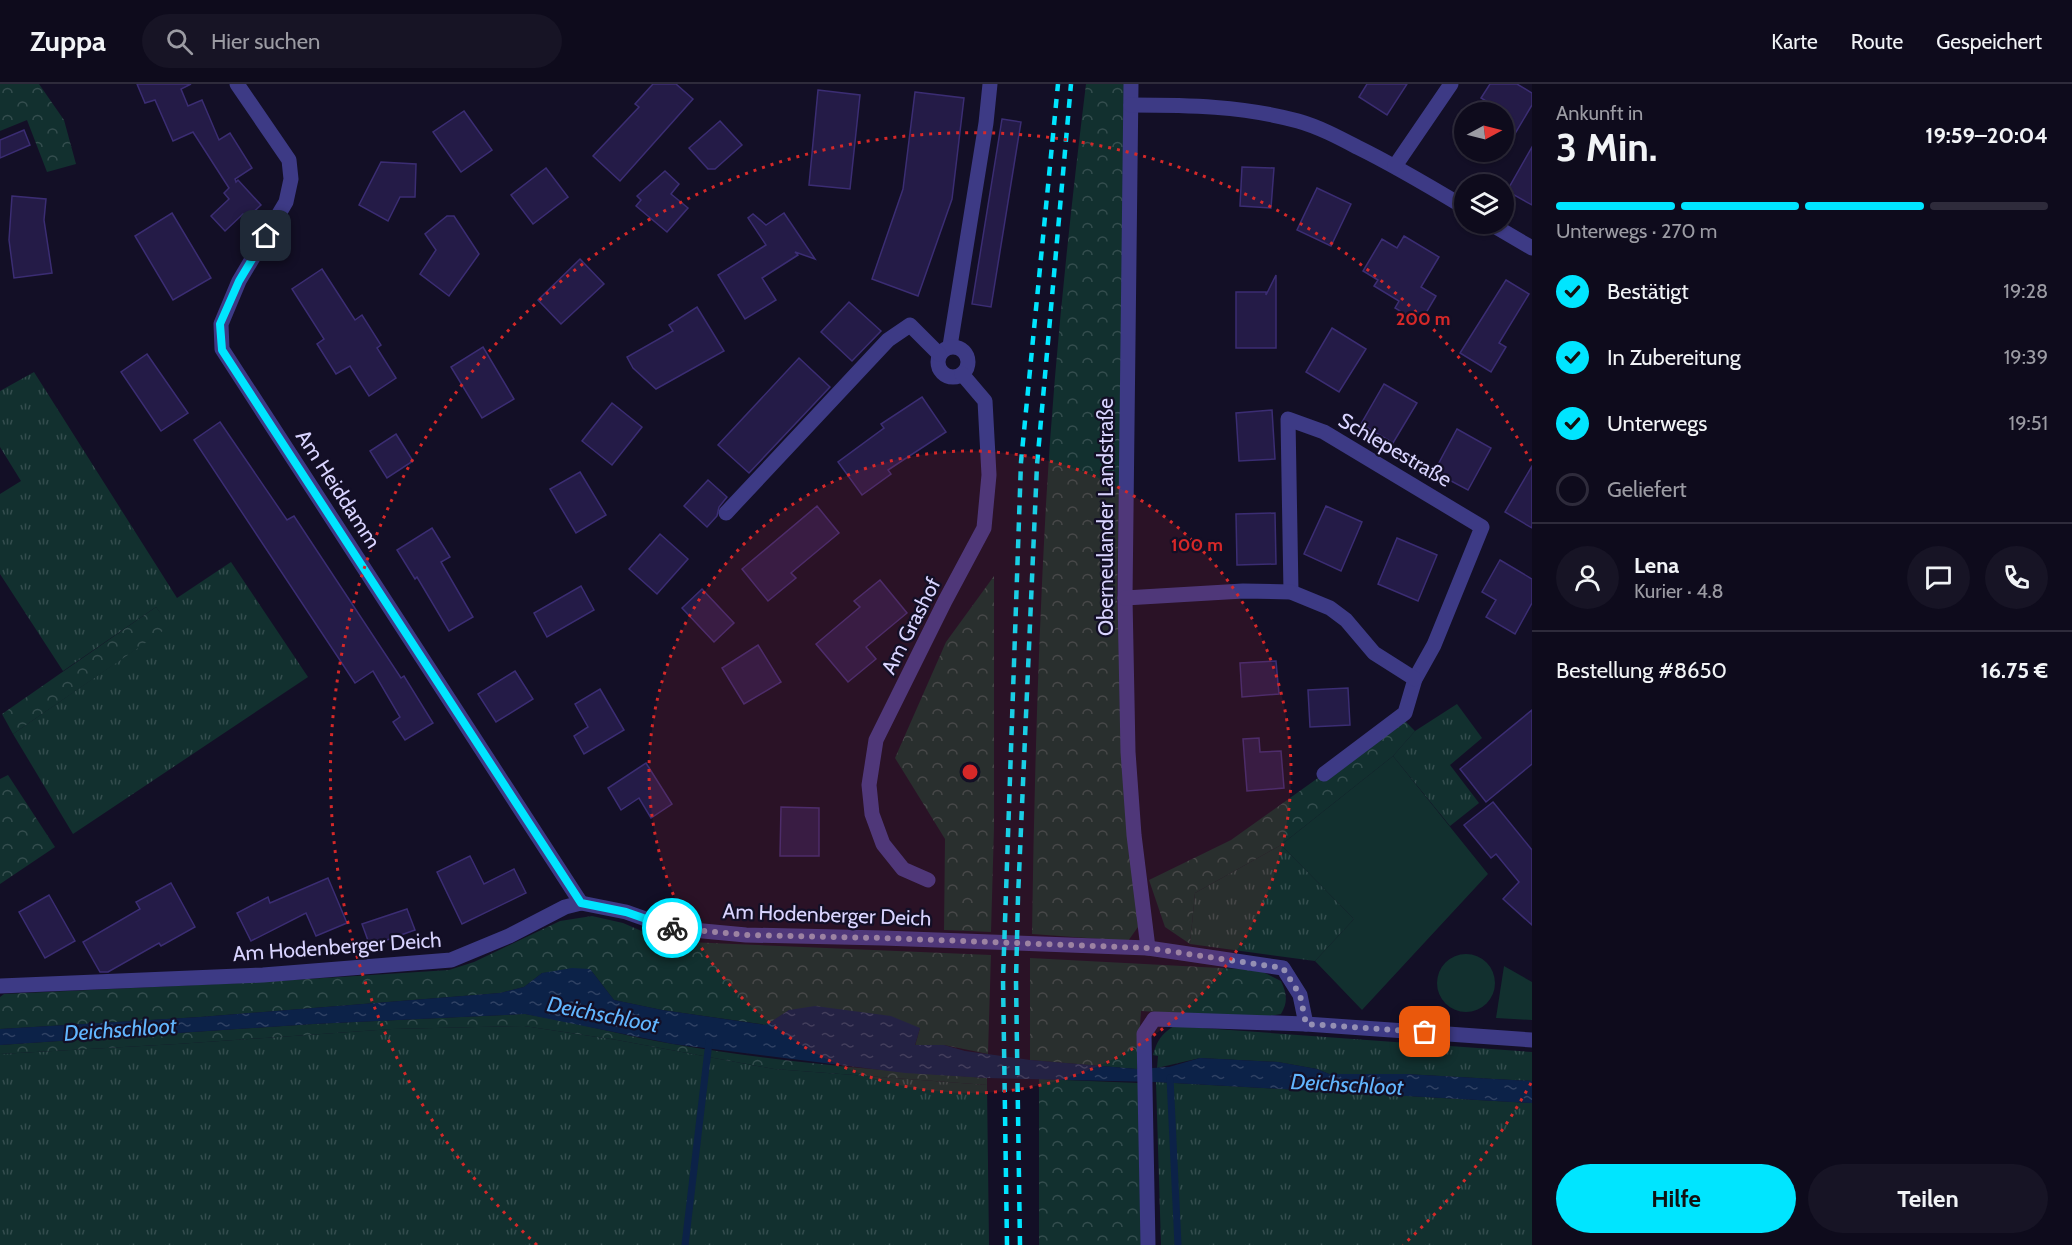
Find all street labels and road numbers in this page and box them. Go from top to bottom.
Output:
street label: Oberneulander Landstraße [1093,398,1118,636]
street label: Schlepestraße [1334,407,1456,492]
street label: Am Heiddamm [291,425,386,553]
street label: Am Grashof [876,573,946,678]
street label: Am Hodenberger Deich [722,898,932,931]
street label: Am Hodenberger Deich [232,927,442,966]

